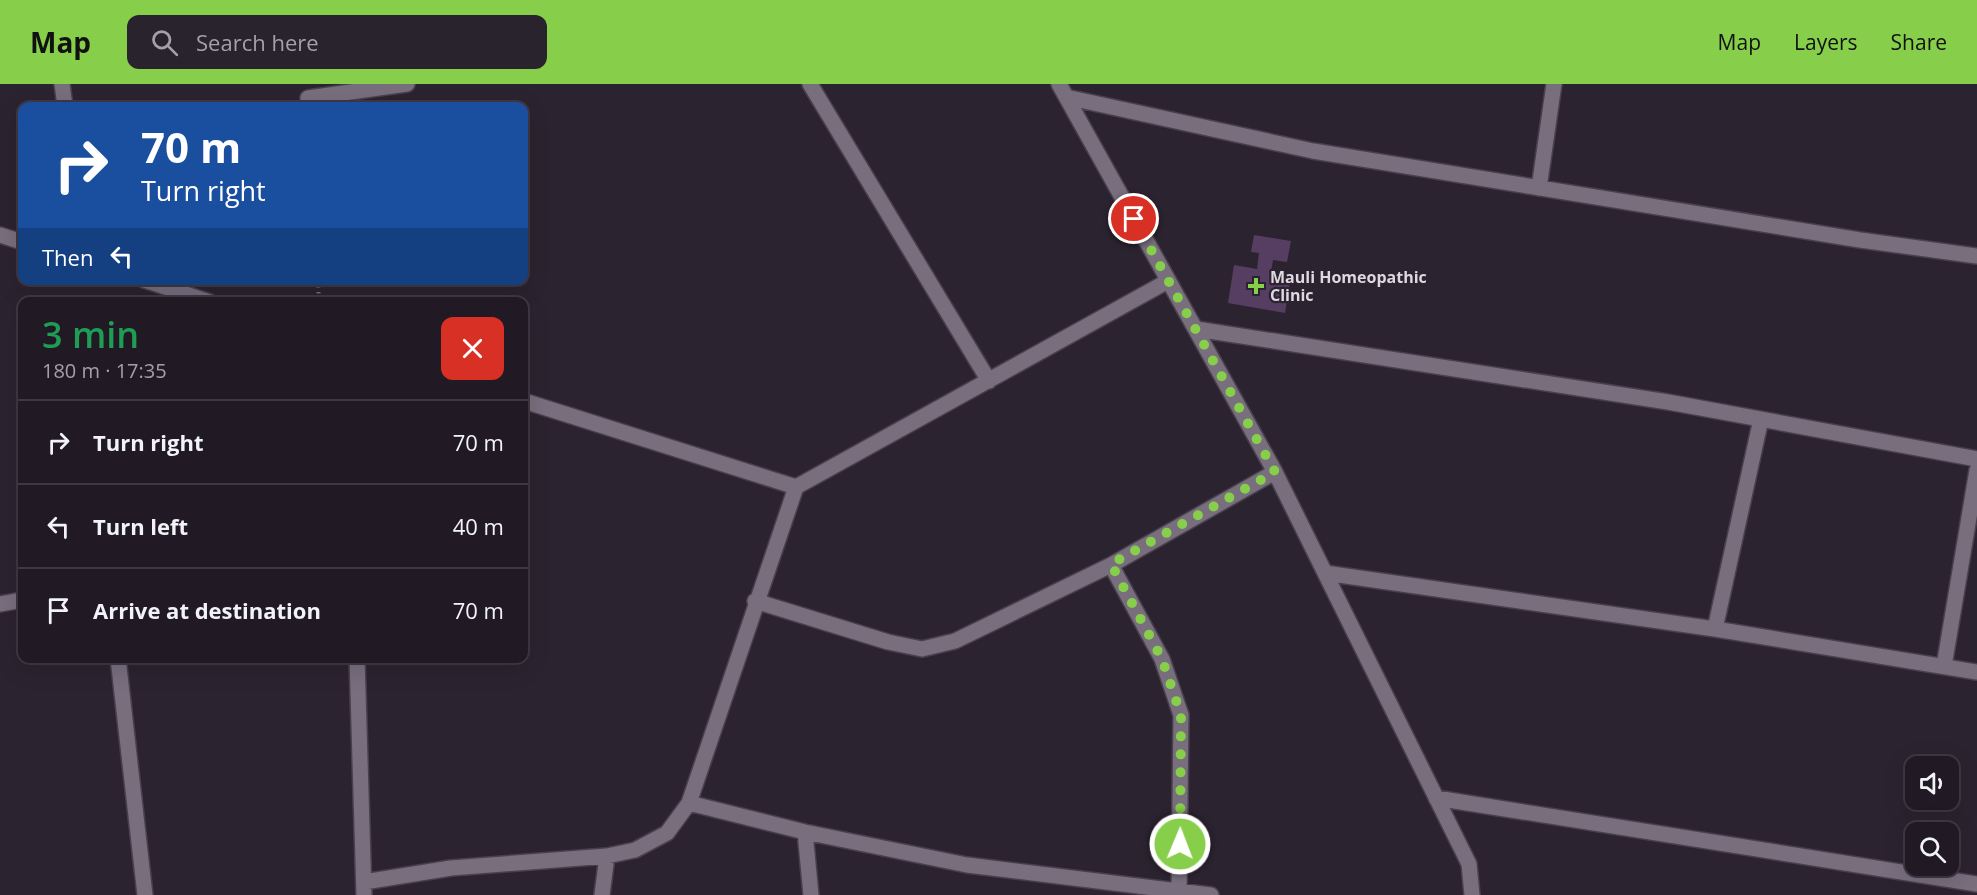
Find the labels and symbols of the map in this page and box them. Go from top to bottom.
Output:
pin [1108,193,1159,244]
place label: Mauli Homeopathic Clinic [1270,266,1427,306]
marker: Mauli Homeopathic Clinic [1247,277,1265,295]
position arrow [1148,812,1212,876]

